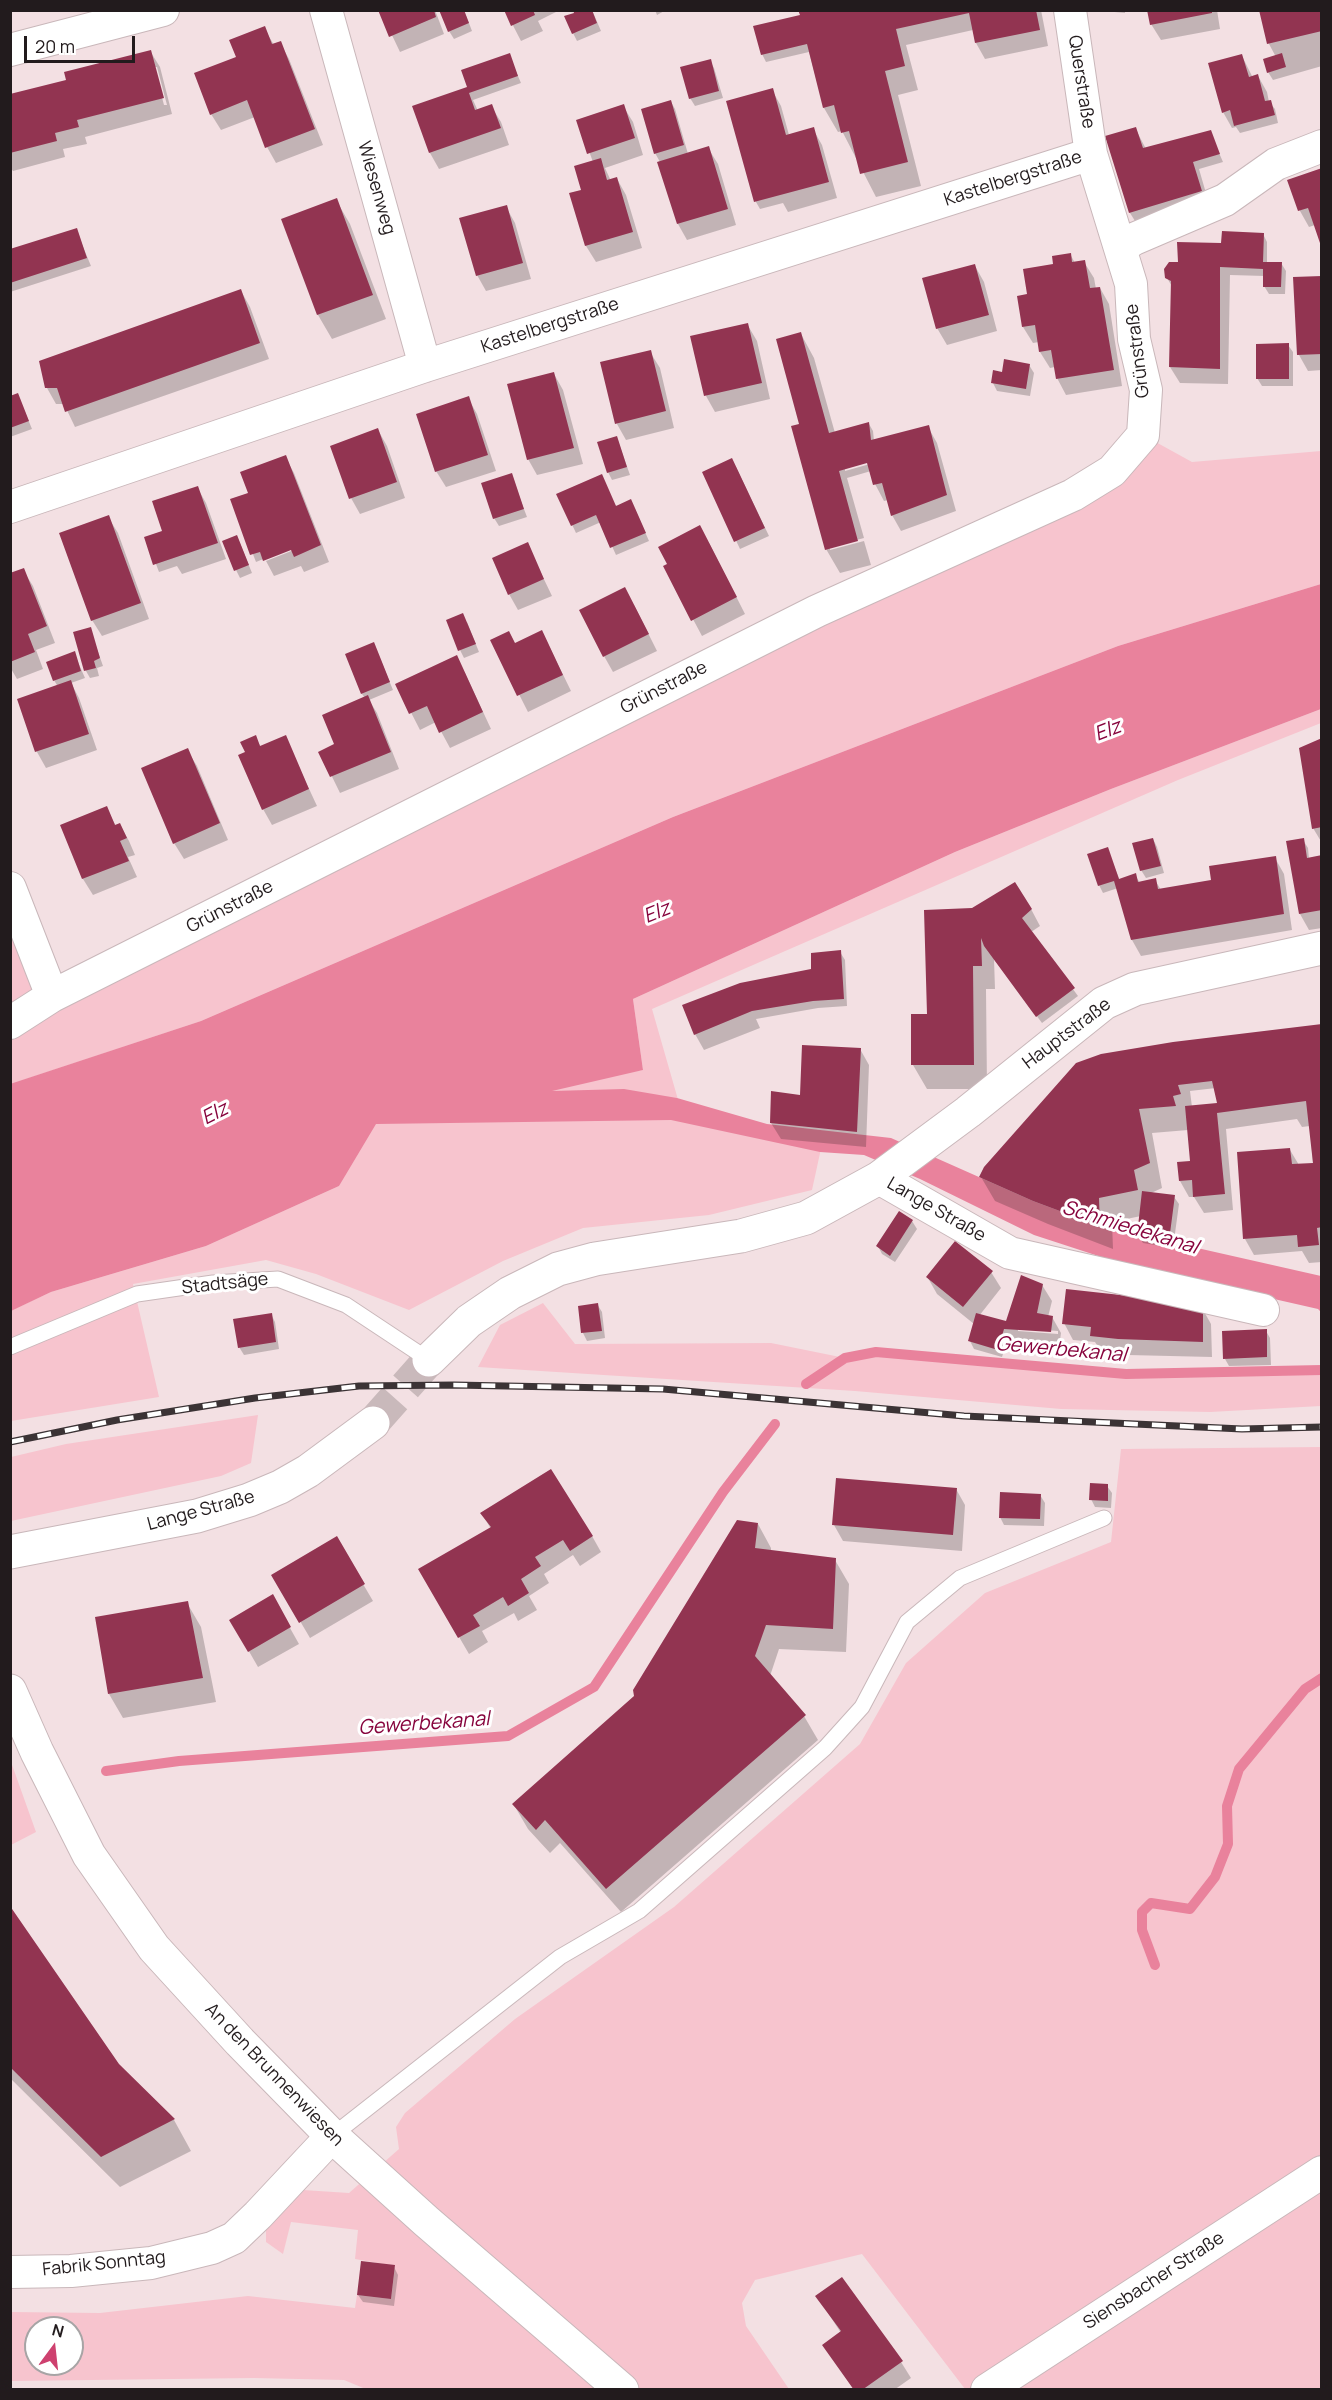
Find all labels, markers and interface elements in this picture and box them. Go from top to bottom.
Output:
scale bar [27,24,138,62]
text: 20 m [35,34,75,58]
street label: Querstraße [1063,34,1099,130]
street label: Wiesenweg [352,139,400,237]
street label: Kastelbergstraße [941,147,1085,211]
street label: Kastelbergstraße [478,294,622,358]
street label: Grünstraße [1122,303,1154,399]
street label: Grünstraße [617,657,711,719]
water label: Elz [1091,715,1125,747]
street label: Grünstraße [183,876,277,938]
water label: Elz [640,897,674,929]
street label: Hauptstraße [1019,994,1115,1074]
water label: Elz [198,1097,232,1131]
street label: Lange Straße [883,1173,989,1247]
water label: Schmiedekanal [1059,1196,1201,1260]
street label: Stadtsäge [181,1269,269,1299]
water label: Gewerbekanal [994,1332,1128,1368]
street label: Lange Straße [145,1486,257,1536]
water label: Gewerbekanal [358,1707,490,1741]
street label: An den Brunnenwiesen [200,1999,348,2151]
street label: Siensbacher Straße [1080,2227,1228,2335]
street label: Fabrik Sonntag [41,2247,167,2281]
north arrow [24,2316,84,2376]
text: N [50,2318,67,2343]

